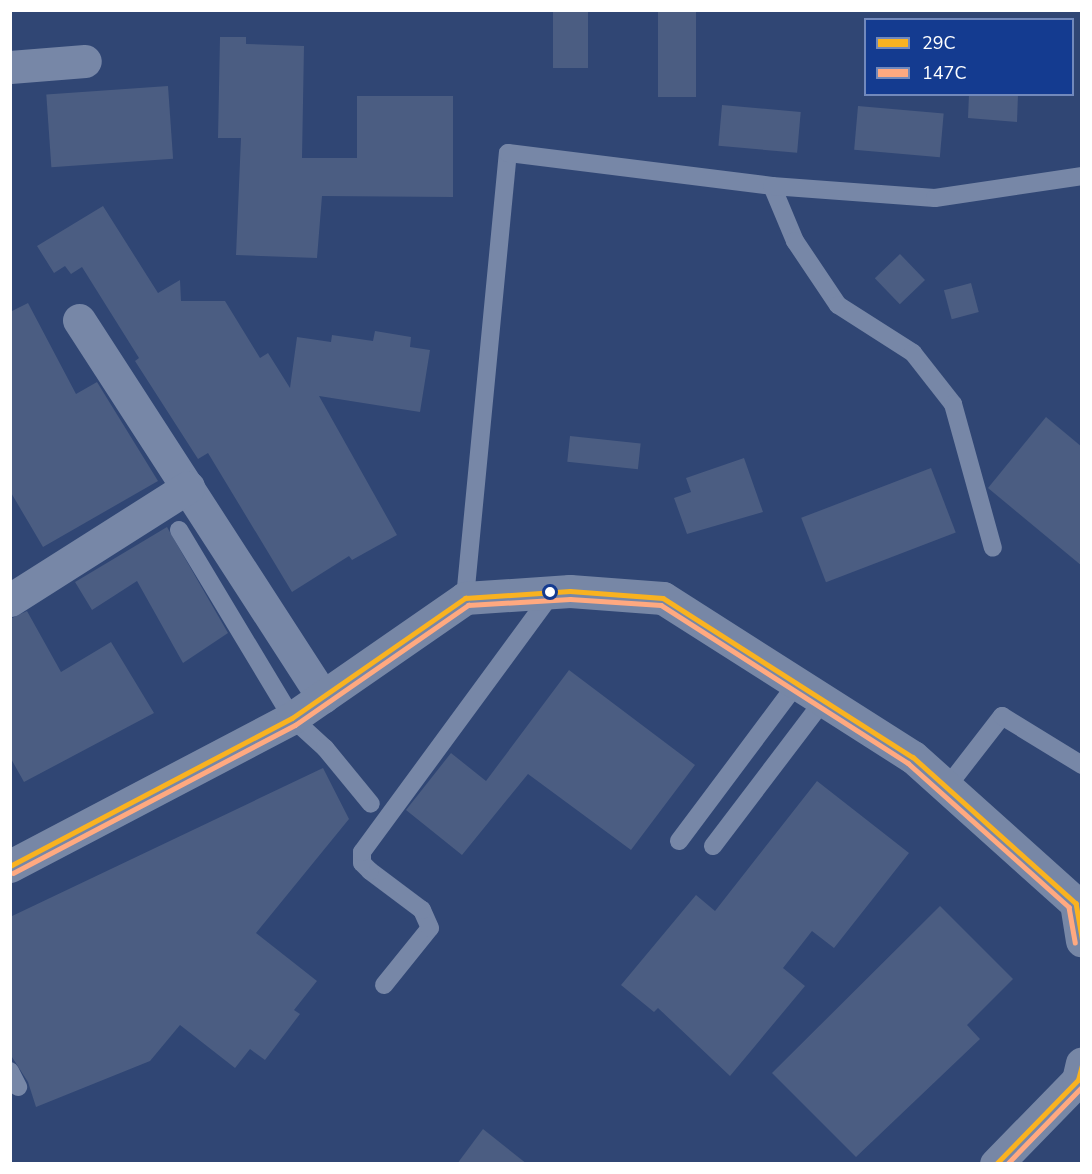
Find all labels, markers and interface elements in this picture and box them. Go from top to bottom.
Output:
legend [864,18,1074,96]
text: 29C [922,31,956,55]
text: 147C [922,61,967,85]
unlabelled marker [544,586,556,598]

